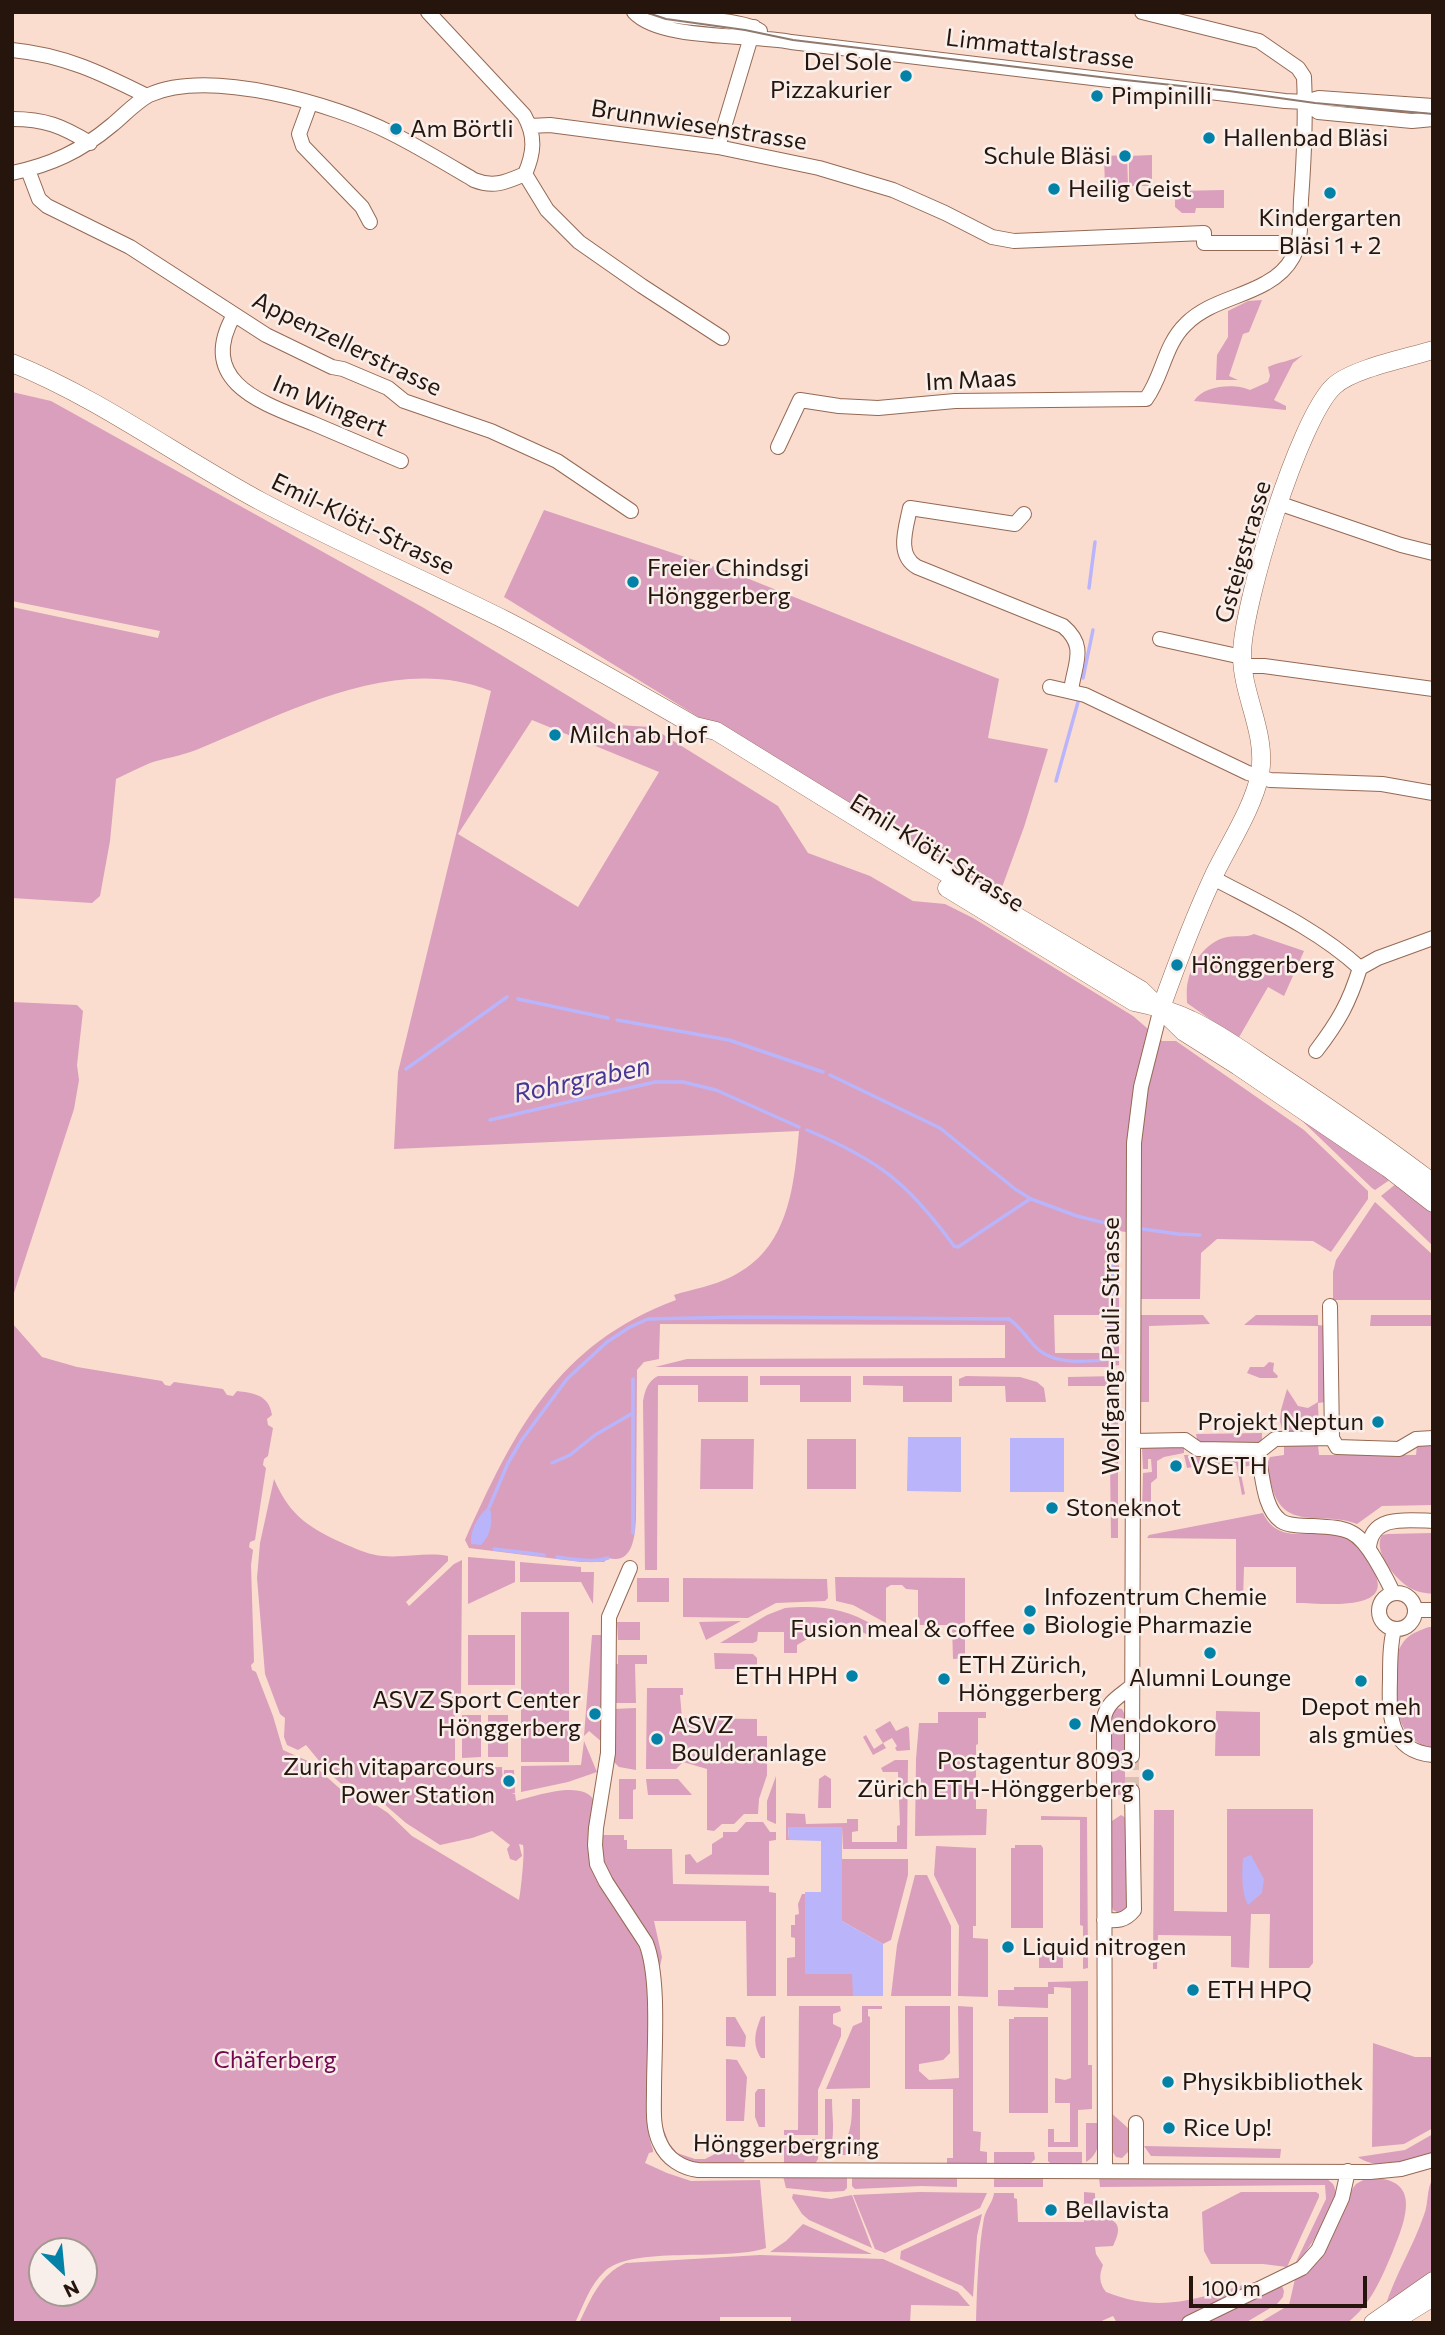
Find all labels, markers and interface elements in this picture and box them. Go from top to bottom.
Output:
street label: Limmattalstrasse [944,23,1136,75]
place label: Del Sole Pizzakurier [770,48,892,104]
marker: Del Sole Pizzakurier [898,68,914,84]
place label: Pimpinilli [1111,82,1212,110]
marker: Pimpinilli [1089,88,1105,104]
street label: Brunnwiesenstrasse [589,94,809,156]
place label: Am Börtli [410,115,514,143]
marker: Am Börtli [388,121,404,137]
place label: Hallenbad Bläsi [1223,124,1388,152]
marker: Hallenbad Bläsi [1201,130,1217,146]
place label: Schule Bläsi [983,142,1111,170]
marker: Schule Bläsi [1117,148,1133,164]
place label: Heilig Geist [1068,175,1192,203]
marker: Heilig Geist [1046,181,1062,197]
marker: Kindergarten Bläsi 1 + 2 [1322,185,1338,201]
place label: Kindergarten Bläsi 1 + 2 [1258,204,1402,260]
street label: Appenzellerstrasse [248,286,446,402]
street label: Im Maas [925,363,1017,397]
street label: Im Wingert [268,369,392,443]
street label: Emil-Klöti-Strasse [267,467,459,581]
street label: Gsteigstrasse [1209,477,1277,627]
place label: Freier Chindsgi Hönggerberg [647,554,809,610]
marker: Freier Chindsgi Hönggerberg [625,574,641,590]
place label: Milch ab Hof [569,721,707,749]
marker: Milch ab Hof [547,727,563,743]
street label: Emil-Klöti-Strasse [845,788,1029,918]
place label: Hönggerberg [1191,951,1335,979]
marker: Hönggerberg [1169,957,1185,973]
water label: Rohrgraben [511,1050,653,1110]
street label: Wolfgang-Pauli-Strasse [1097,1217,1125,1475]
place label: Projekt Neptun [1197,1408,1364,1436]
marker: Projekt Neptun [1370,1414,1386,1430]
place label: VSETH [1190,1452,1268,1480]
marker: VSETH [1168,1458,1184,1474]
place label: Stoneknot [1066,1494,1181,1522]
marker: Stoneknot [1044,1500,1060,1516]
place label: Infozentrum Chemie Biologie Pharmazie [1044,1583,1267,1639]
marker: Infozentrum Chemie Biologie Pharmazie [1022,1603,1038,1619]
place label: Fusion meal & coffee [790,1615,1015,1643]
marker: Fusion meal & coffee [1021,1621,1037,1637]
marker: Alumni Lounge [1202,1645,1218,1661]
place label: ETH Zürich, Hönggerberg [958,1651,1102,1707]
place label: ETH HPH [735,1662,838,1690]
place label: Alumni Lounge [1129,1664,1291,1692]
marker: ETH HPH [844,1668,860,1684]
marker: ETH Zürich, Hönggerberg [936,1671,952,1687]
marker: Depot meh als gmües [1353,1673,1369,1689]
place label: ASVZ Sport Center Hönggerberg [372,1686,581,1742]
place label: Depot meh als gmües [1301,1693,1421,1749]
marker: ASVZ Sport Center Hönggerberg [587,1706,603,1722]
place label: Mendokoro [1089,1710,1217,1738]
place label: ASVZ Boulderanlage [671,1711,827,1767]
marker: Mendokoro [1067,1716,1083,1732]
marker: ASVZ Boulderanlage [649,1731,665,1747]
place label: Postagentur 8093 Zürich ETH-Hönggerberg [857,1747,1134,1803]
place label: Zurich vitaparcours Power Station [283,1753,495,1809]
marker: Postagentur 8093 Zürich ETH-Hönggerberg [1140,1767,1156,1783]
marker: Zurich vitaparcours Power Station [501,1773,517,1789]
place label: Liquid nitrogen [1022,1933,1186,1961]
marker: Liquid nitrogen [1000,1939,1016,1955]
place label: ETH HPQ [1207,1976,1312,2004]
marker: ETH HPQ [1185,1982,1201,1998]
park label: Chäferberg [213,2046,337,2074]
place label: Physikbibliothek [1182,2068,1363,2096]
marker: Physikbibliothek [1160,2074,1176,2090]
place label: Rice Up! [1183,2114,1272,2142]
marker: Rice Up! [1161,2120,1177,2136]
street label: Hönggerbergring [693,2129,879,2161]
place label: Bellavista [1065,2196,1169,2224]
marker: Bellavista [1043,2202,1059,2218]
north arrow [28,2237,98,2307]
scale bar [1193,2262,1372,2306]
text: 100 m [1202,2275,1261,2300]
text: N [60,2276,83,2303]

